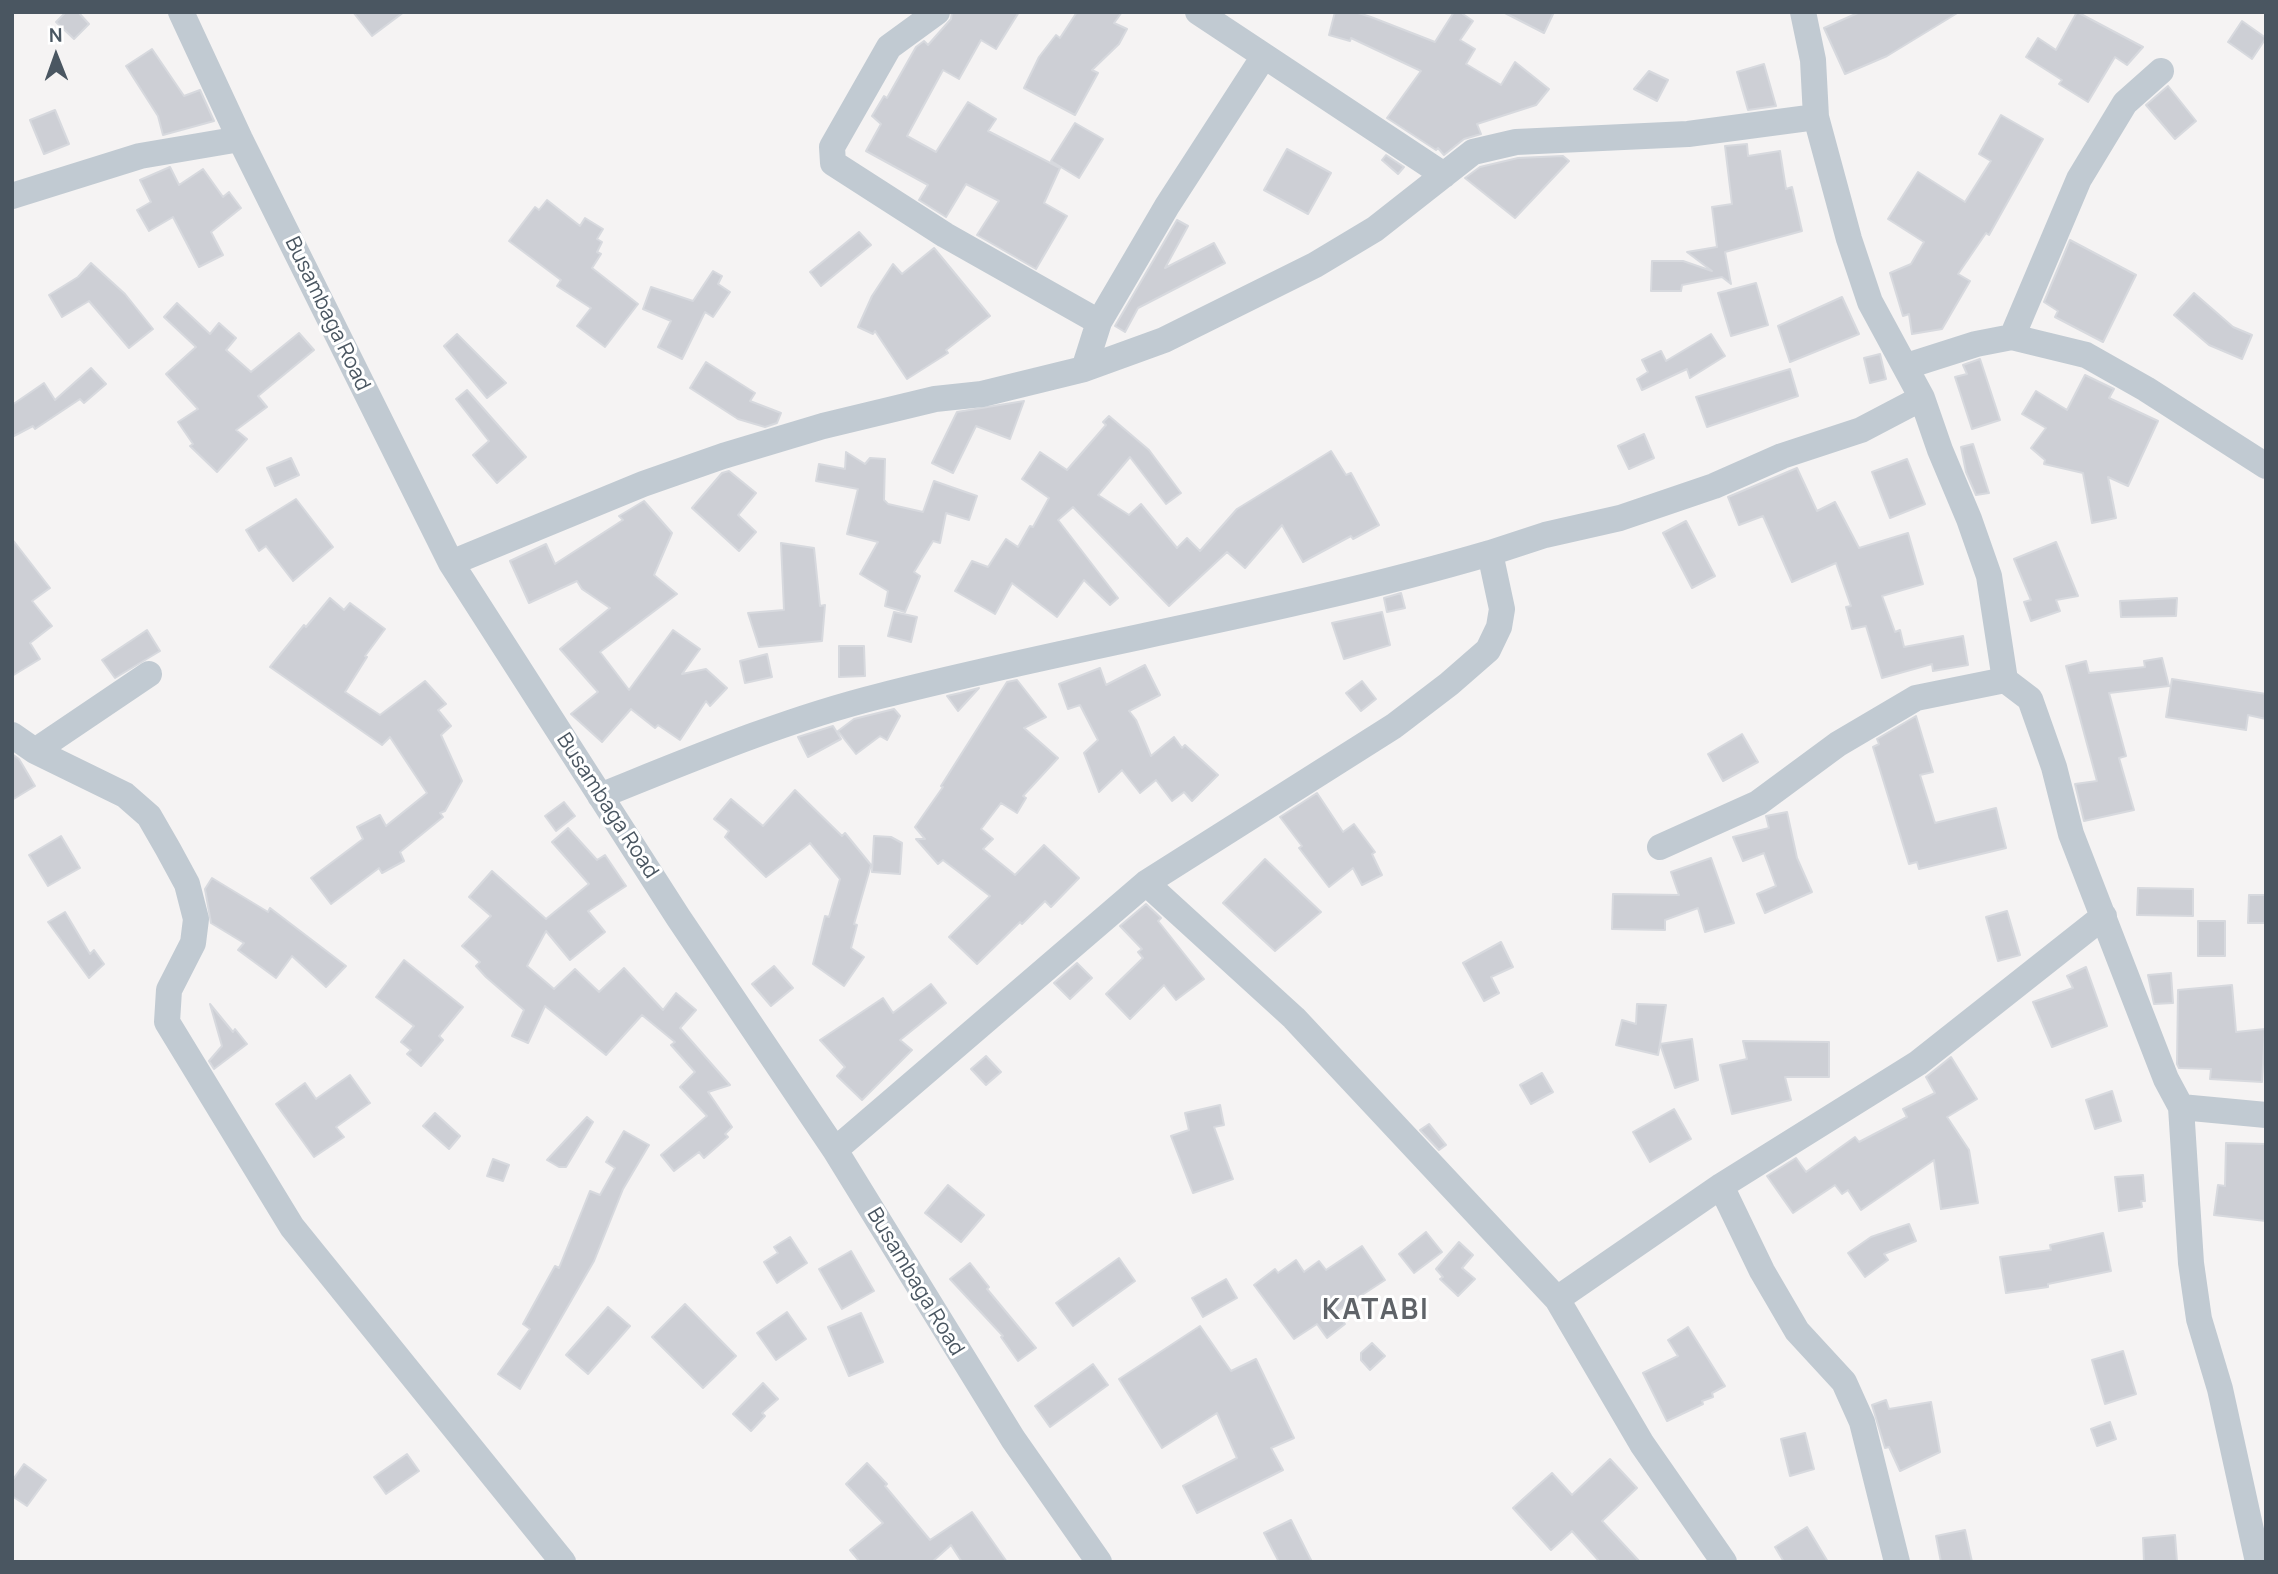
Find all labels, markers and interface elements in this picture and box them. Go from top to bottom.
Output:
north arrow [21,21,91,91]
text: N [49,22,63,48]
street label: Busambaga Road [279,233,375,395]
street label: Busambaga Road [551,729,663,883]
street label: Busambaga Road [861,1204,969,1360]
district label: KATABI [1323,1294,1429,1328]

